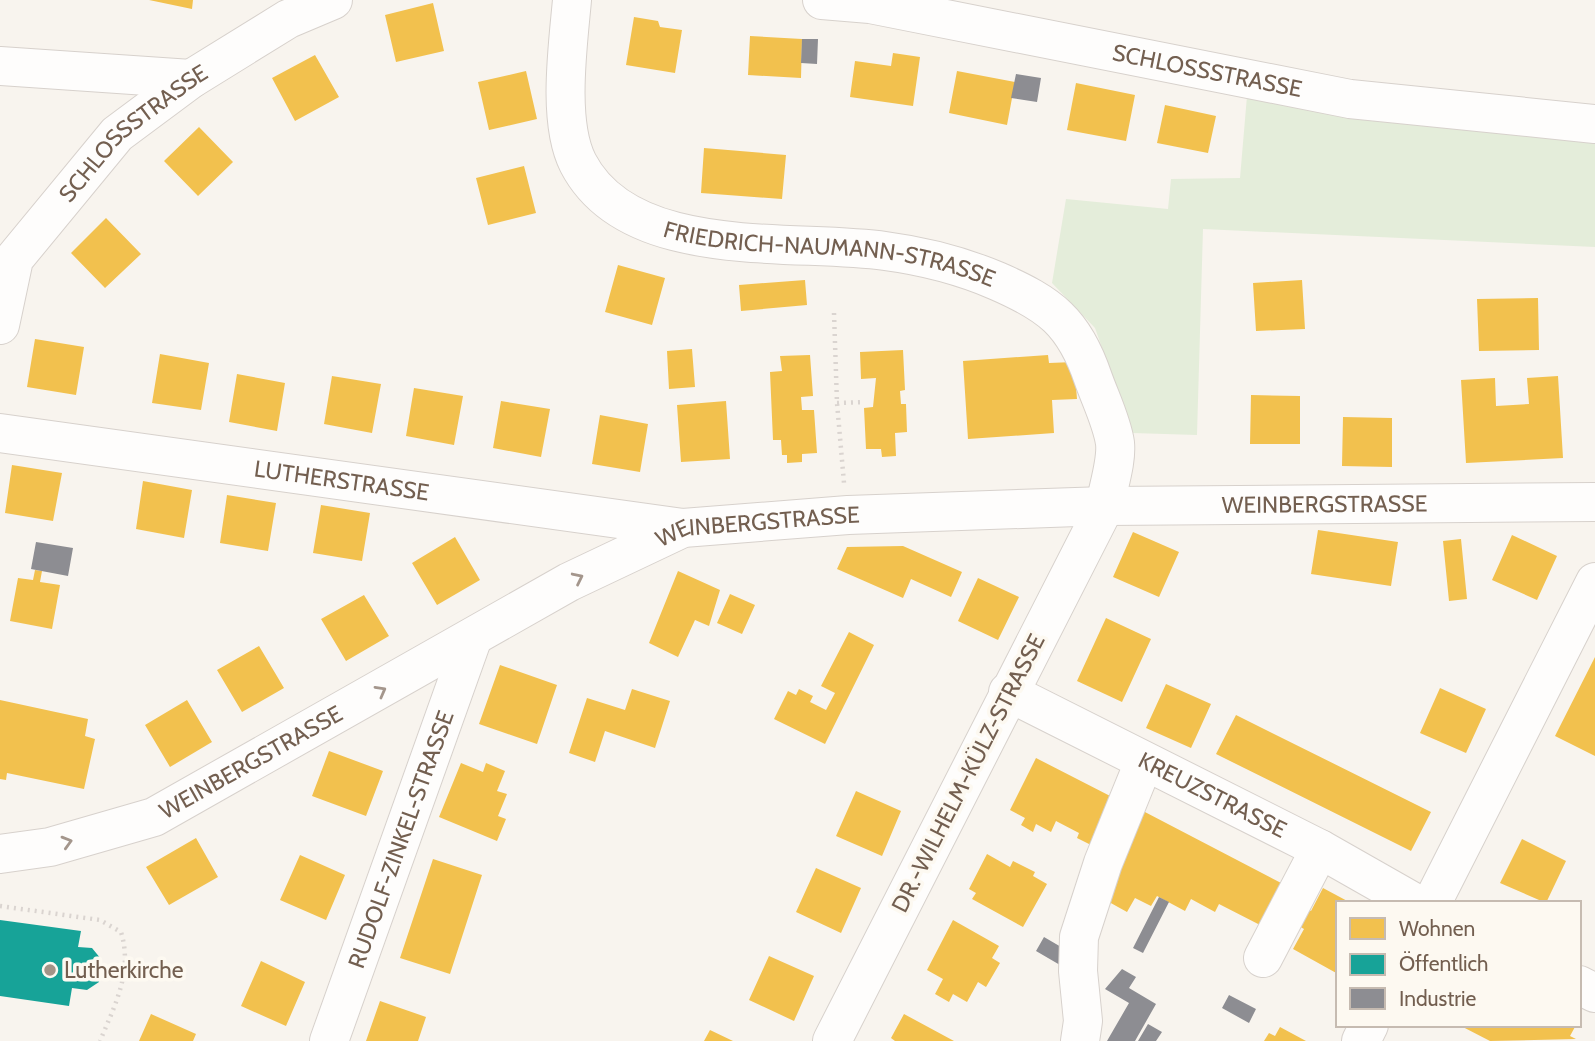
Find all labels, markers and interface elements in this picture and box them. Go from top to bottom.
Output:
street label: SCHLOSSSTRASSE [1110,38,1305,103]
street label: SCHLOSSSTRASSE [53,58,213,208]
street label: FRIEDRICH-NAUMANN-STRASSE [660,215,1000,293]
street label: LUTHERSTRASSE [252,455,431,507]
street label: WEINBERGSTRASSE [1222,489,1428,519]
street label: WEINBERGSTRASSE [651,501,860,553]
one-way arrow [571,572,583,586]
street label: DR.-WILHELM-KÜLZ-STRASSE [885,629,1051,917]
one-way arrow [374,686,386,699]
street label: WEINBERGSTRASSE [154,699,347,825]
street label: RUDOLF-ZINKEL-STRASSE [342,707,460,972]
street label: KREUZSTRASSE [1134,746,1291,844]
one-way arrow [61,835,73,850]
legend [1336,901,1581,1027]
text: Wohnen [1399,916,1475,941]
text: Öffentlich [1399,951,1488,976]
place label: Lutherkirche [64,956,184,984]
marker: Lutherkirche [42,962,58,978]
text: Industrie [1399,986,1476,1011]

